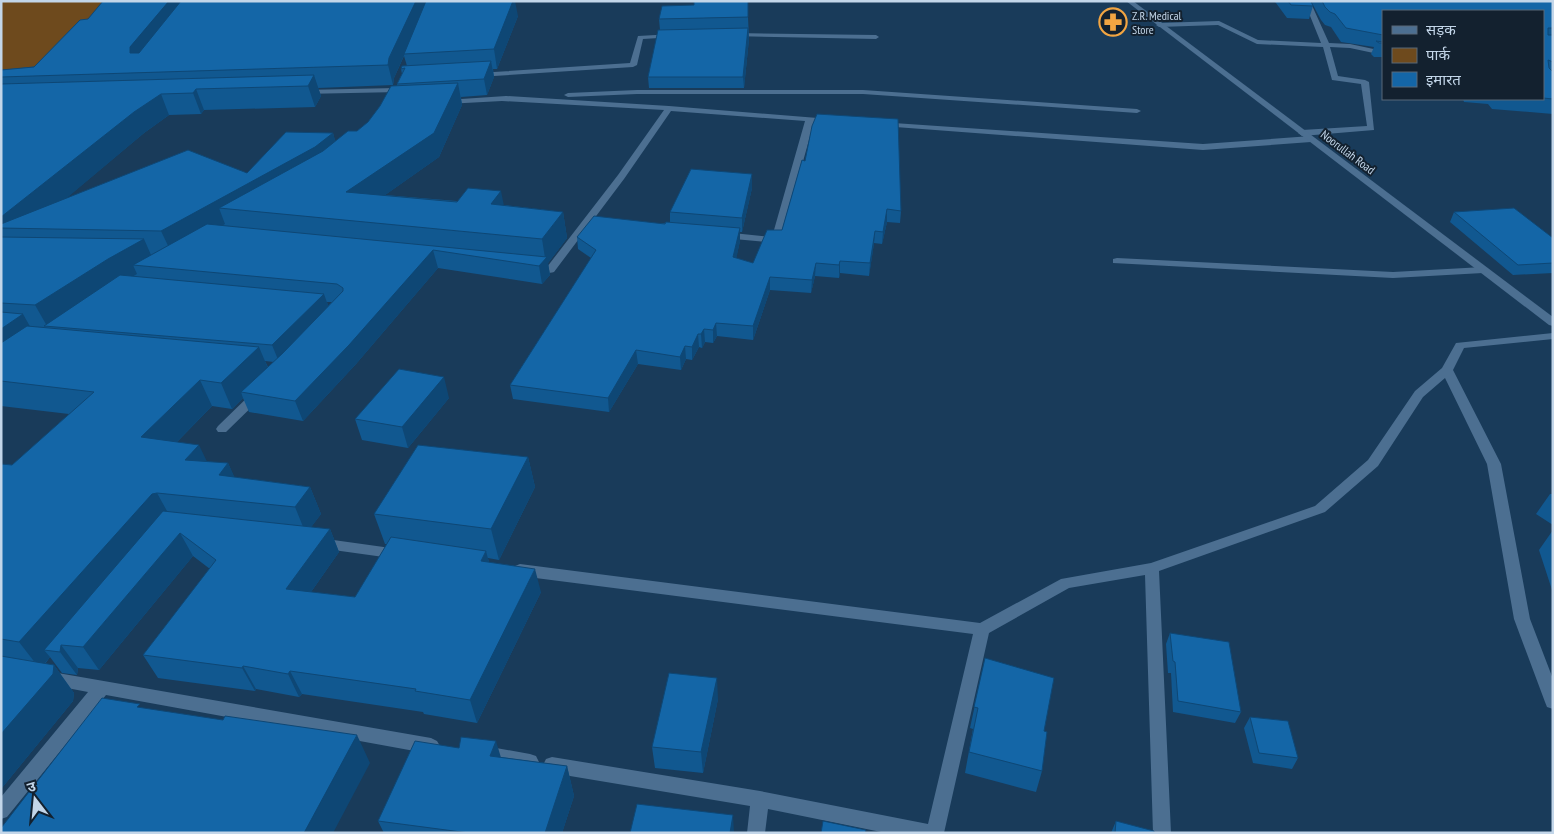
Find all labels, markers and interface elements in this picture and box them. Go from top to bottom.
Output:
pharmacy icon: Z.R. Medical Store [1098,7,1128,37]
place label: Z.R. Medical Store [1132,8,1182,37]
legend [1382,10,1544,100]
text: सड़क [1426,20,1456,39]
text: पार्क [1426,45,1450,64]
text: इमारत [1426,70,1461,89]
street label: Noorullah Road [1318,127,1378,177]
north arrow [10,774,60,824]
text: उ [25,777,39,796]

